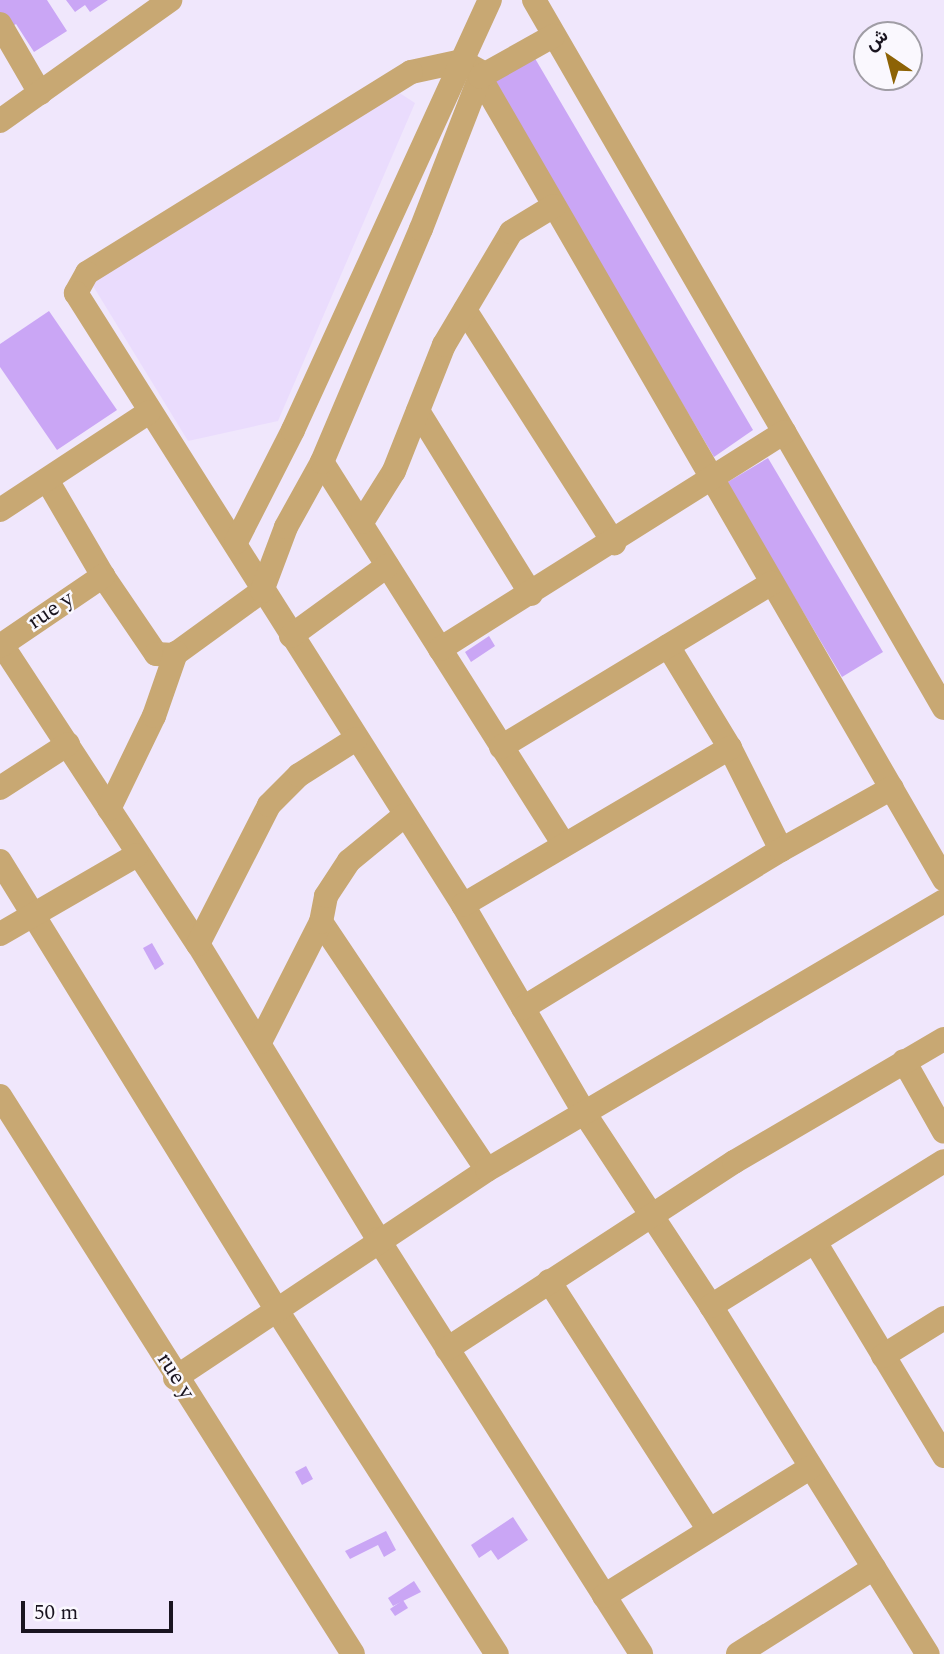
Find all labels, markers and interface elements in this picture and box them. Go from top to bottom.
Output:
north arrow [853,21,923,91]
text: ش [859,22,894,58]
street label: rue y [23,586,79,636]
street label: rue y [150,1348,200,1404]
scale bar [24,1588,177,1632]
text: 50 m [34,1597,78,1629]

